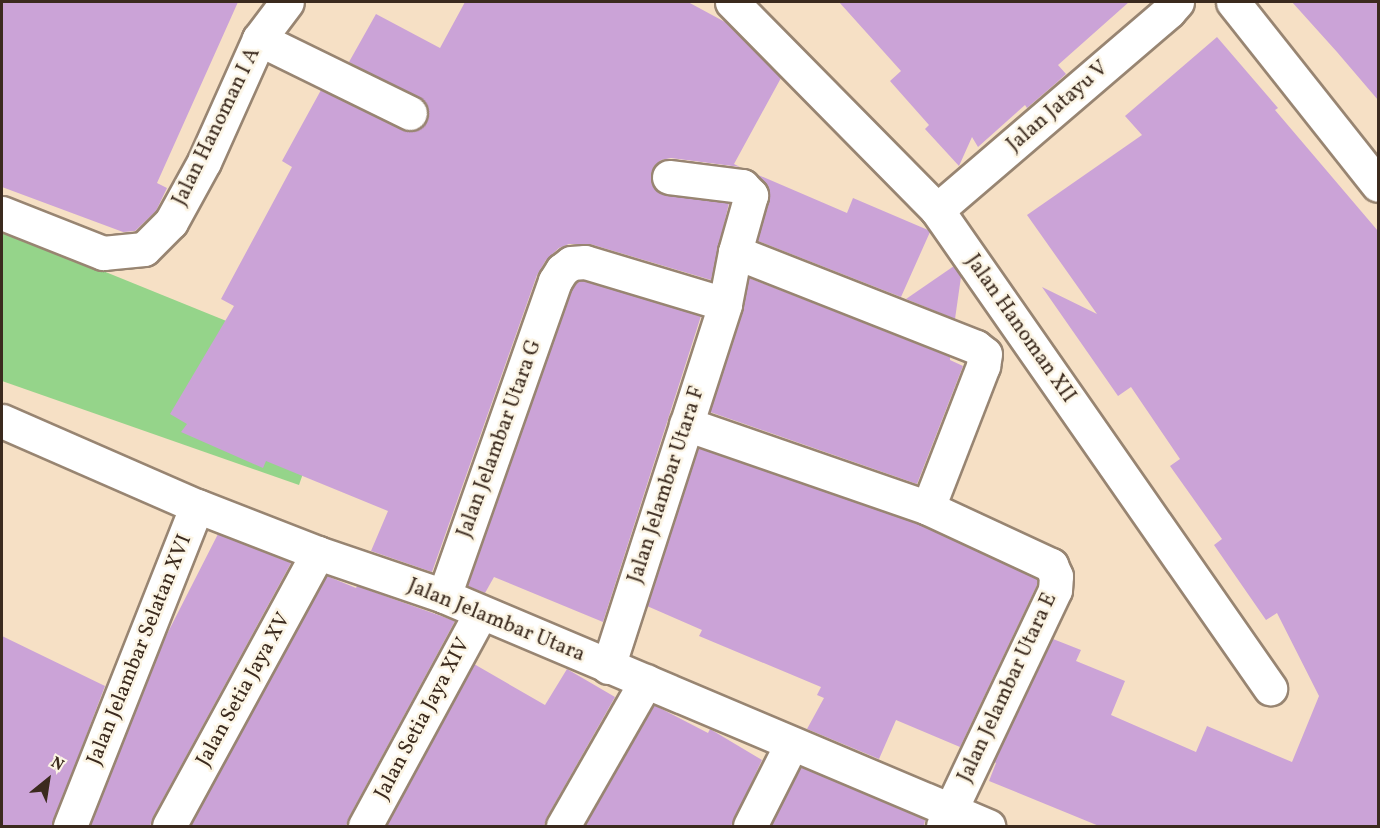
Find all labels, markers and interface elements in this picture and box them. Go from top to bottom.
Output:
street label: Jalan Hanoman I A [168,44,266,210]
street label: Jalan Jatayu V [1002,56,1114,158]
street label: Jalan Hanoman XII [959,250,1081,408]
street label: Jalan Jelambar Utara G [452,337,548,541]
street label: Jalan Jelambar Utara F [623,384,711,586]
street label: Jalan Jelambar Selatan XVI [82,531,198,769]
street label: Jalan Jelambar Utara [404,574,588,668]
street label: Jalan Jelambar Utara E [953,589,1063,787]
street label: Jalan Setia Jaya XV [191,609,297,771]
street label: Jalan Setia Jaya XIV [370,634,476,804]
north arrow [18,750,78,810]
text: N [46,752,68,777]

